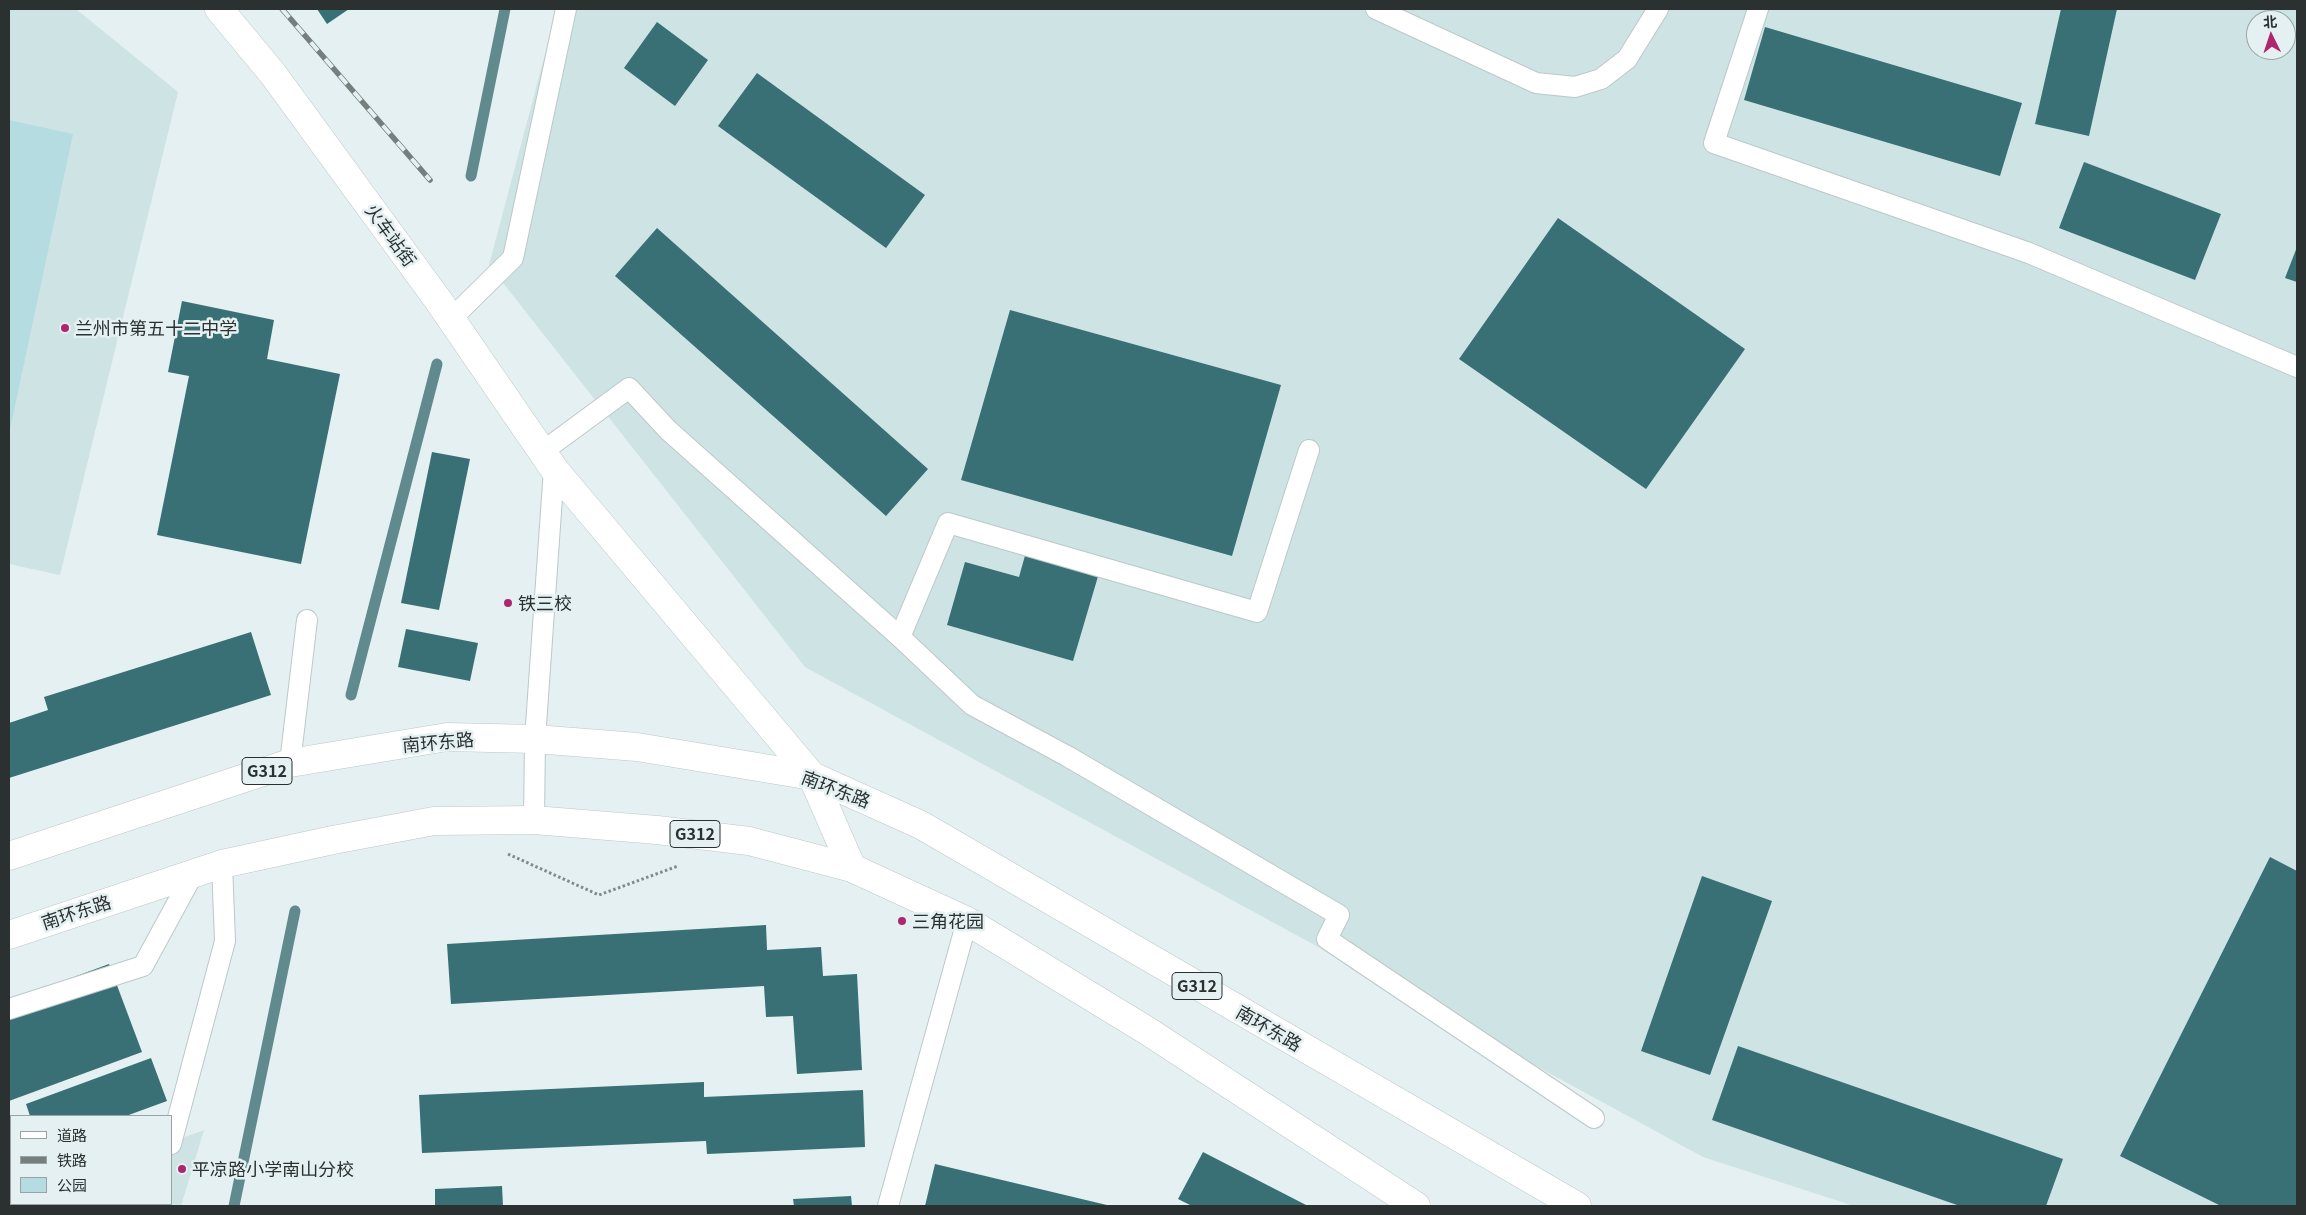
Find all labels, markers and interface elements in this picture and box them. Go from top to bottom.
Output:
north arrow [2246,10,2296,60]
text: 北 [2262,11,2278,31]
street label: 火车站街 [361,200,421,270]
place label: 兰州市第五十二中学 [75,317,237,339]
marker: 兰州市第五十二中学 [59,322,71,334]
place label: 铁三校 [518,592,572,614]
marker: 铁三校 [502,597,514,609]
street label: 南环东路 [401,728,475,756]
road number: G312 [242,758,292,784]
street label: 南环东路 [799,766,873,812]
road number: G312 [670,821,720,848]
street label: 南环东路 [38,891,114,933]
place label: 三角花园 [912,910,984,932]
marker: 三角花园 [896,915,908,927]
road number: G312 [1172,972,1222,999]
street label: 南环东路 [1232,1001,1306,1055]
legend [10,1115,172,1205]
text: 道路 [57,1124,87,1145]
text: 铁路 [57,1149,87,1170]
place label: 平凉路小学南山分校 [192,1158,354,1180]
marker: 平凉路小学南山分校 [176,1163,188,1175]
text: 公园 [57,1174,87,1195]

